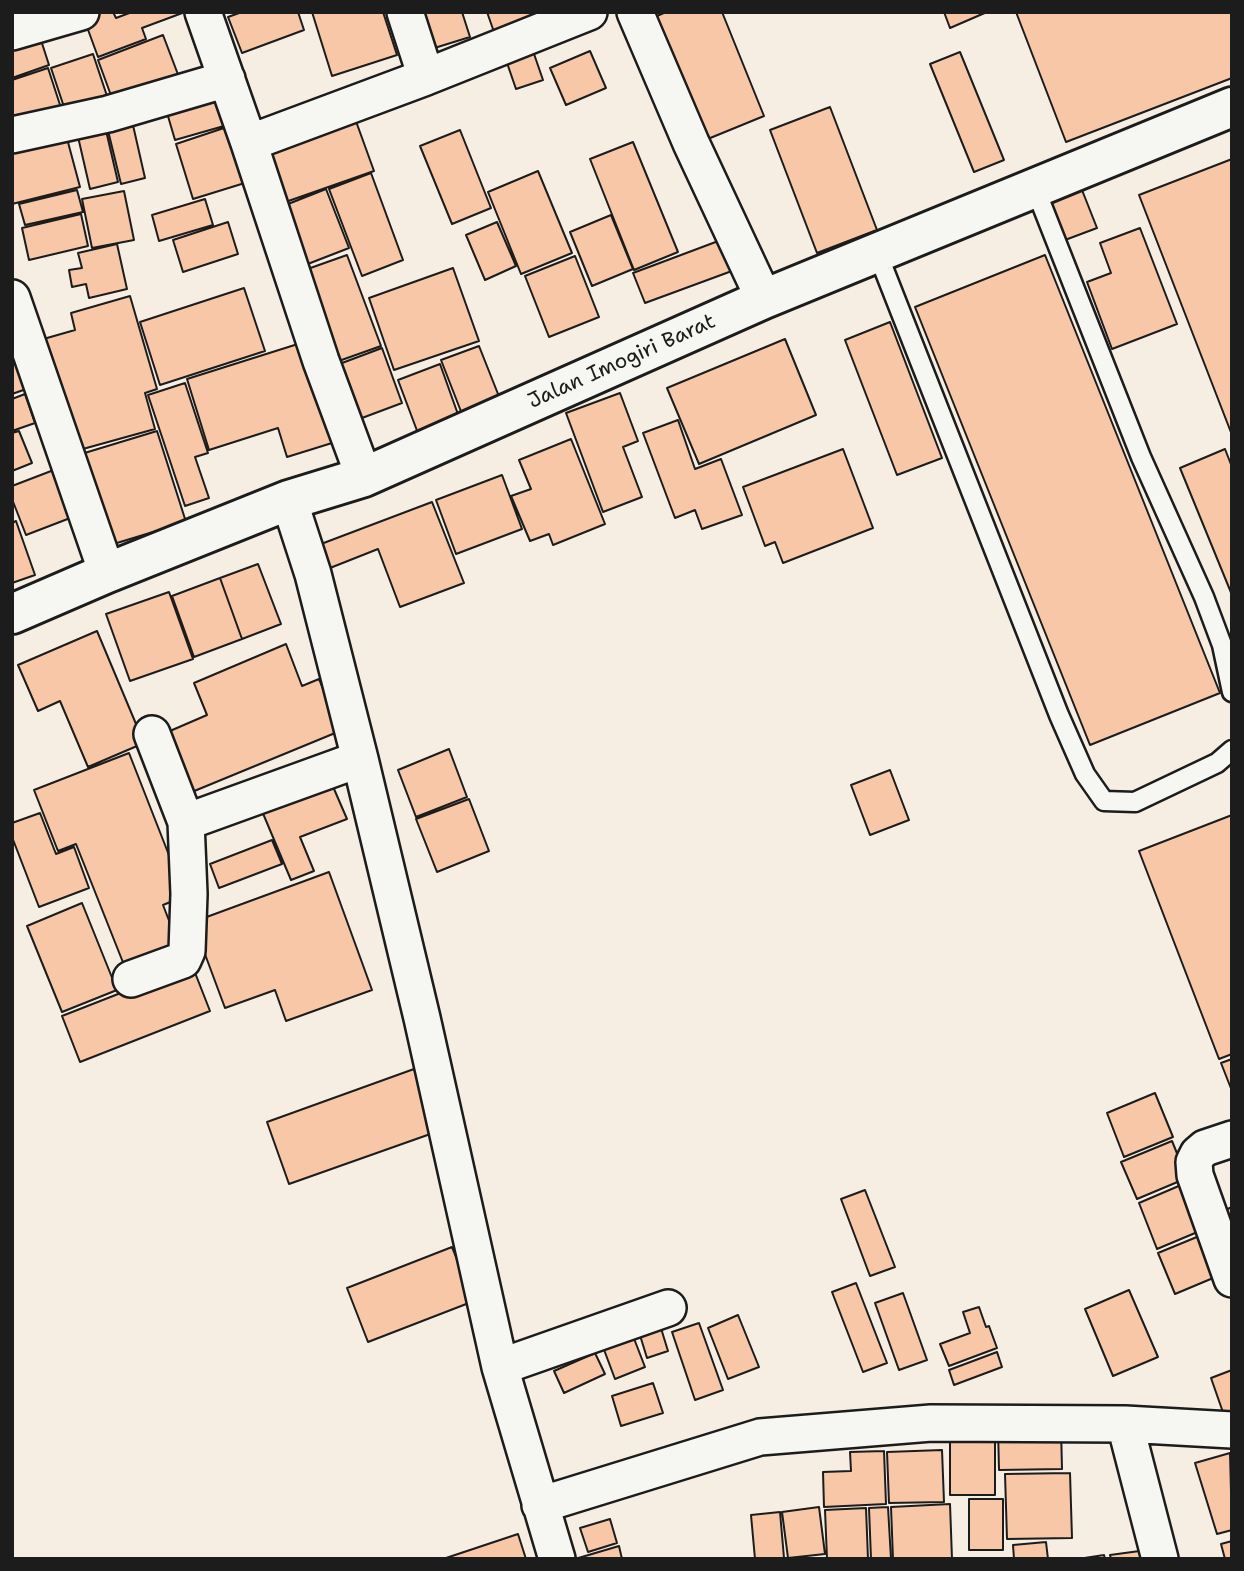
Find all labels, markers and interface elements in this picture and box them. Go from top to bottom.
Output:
street label: Jalan Imogiri Barat [524,309,720,415]

